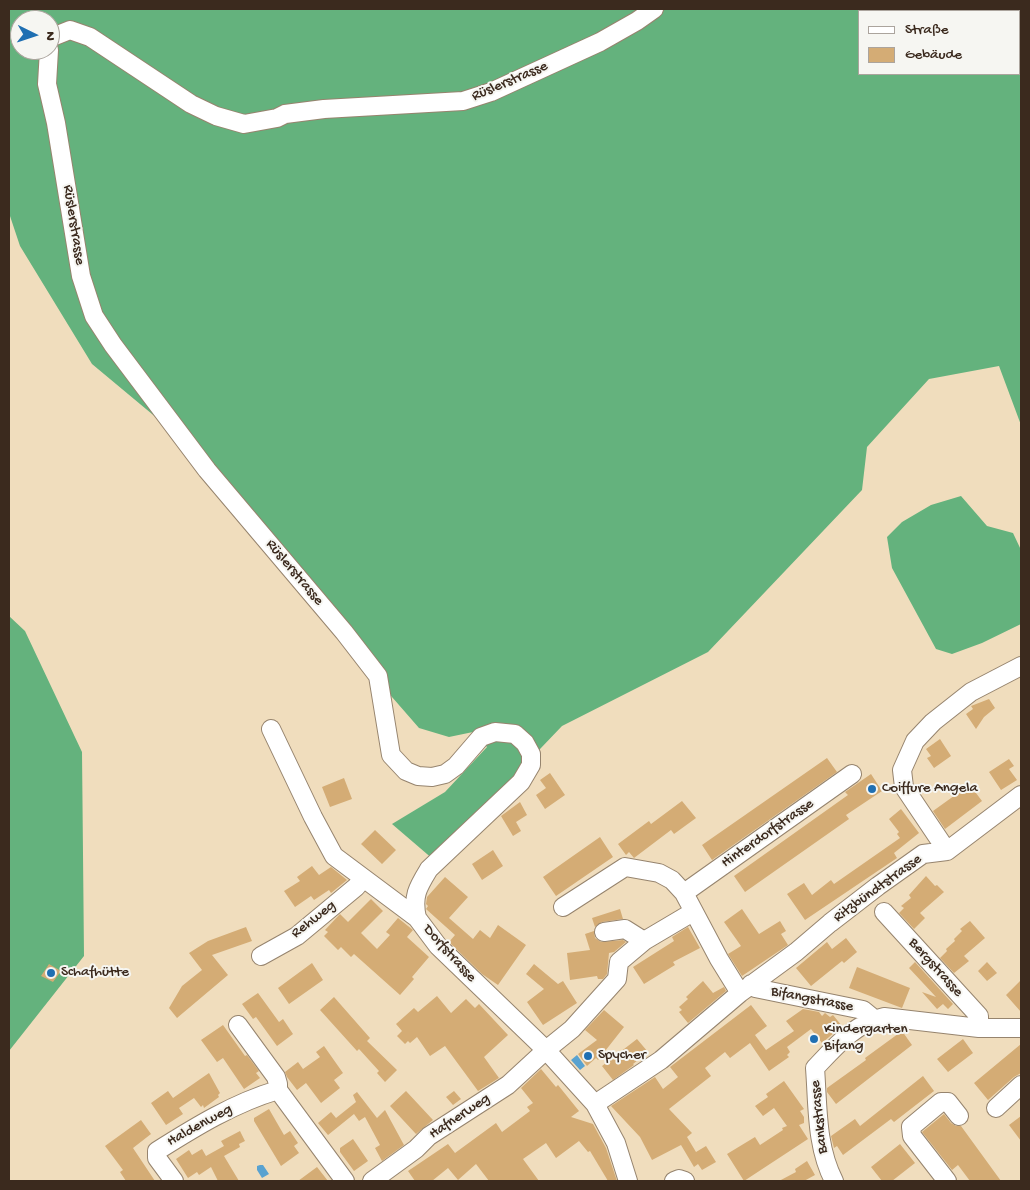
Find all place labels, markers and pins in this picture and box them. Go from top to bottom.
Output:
place label: Coiffure Angela [882,780,978,798]
marker: Coiffure Angela [866,783,878,795]
place label: Schafhütte [61,964,129,982]
marker: Schafhütte [45,967,57,979]
place label: Kindergarten Bifang [824,1021,908,1056]
marker: Kindergarten Bifang [808,1033,820,1045]
place label: Spycher [598,1047,646,1065]
marker: Spycher [582,1050,594,1062]

